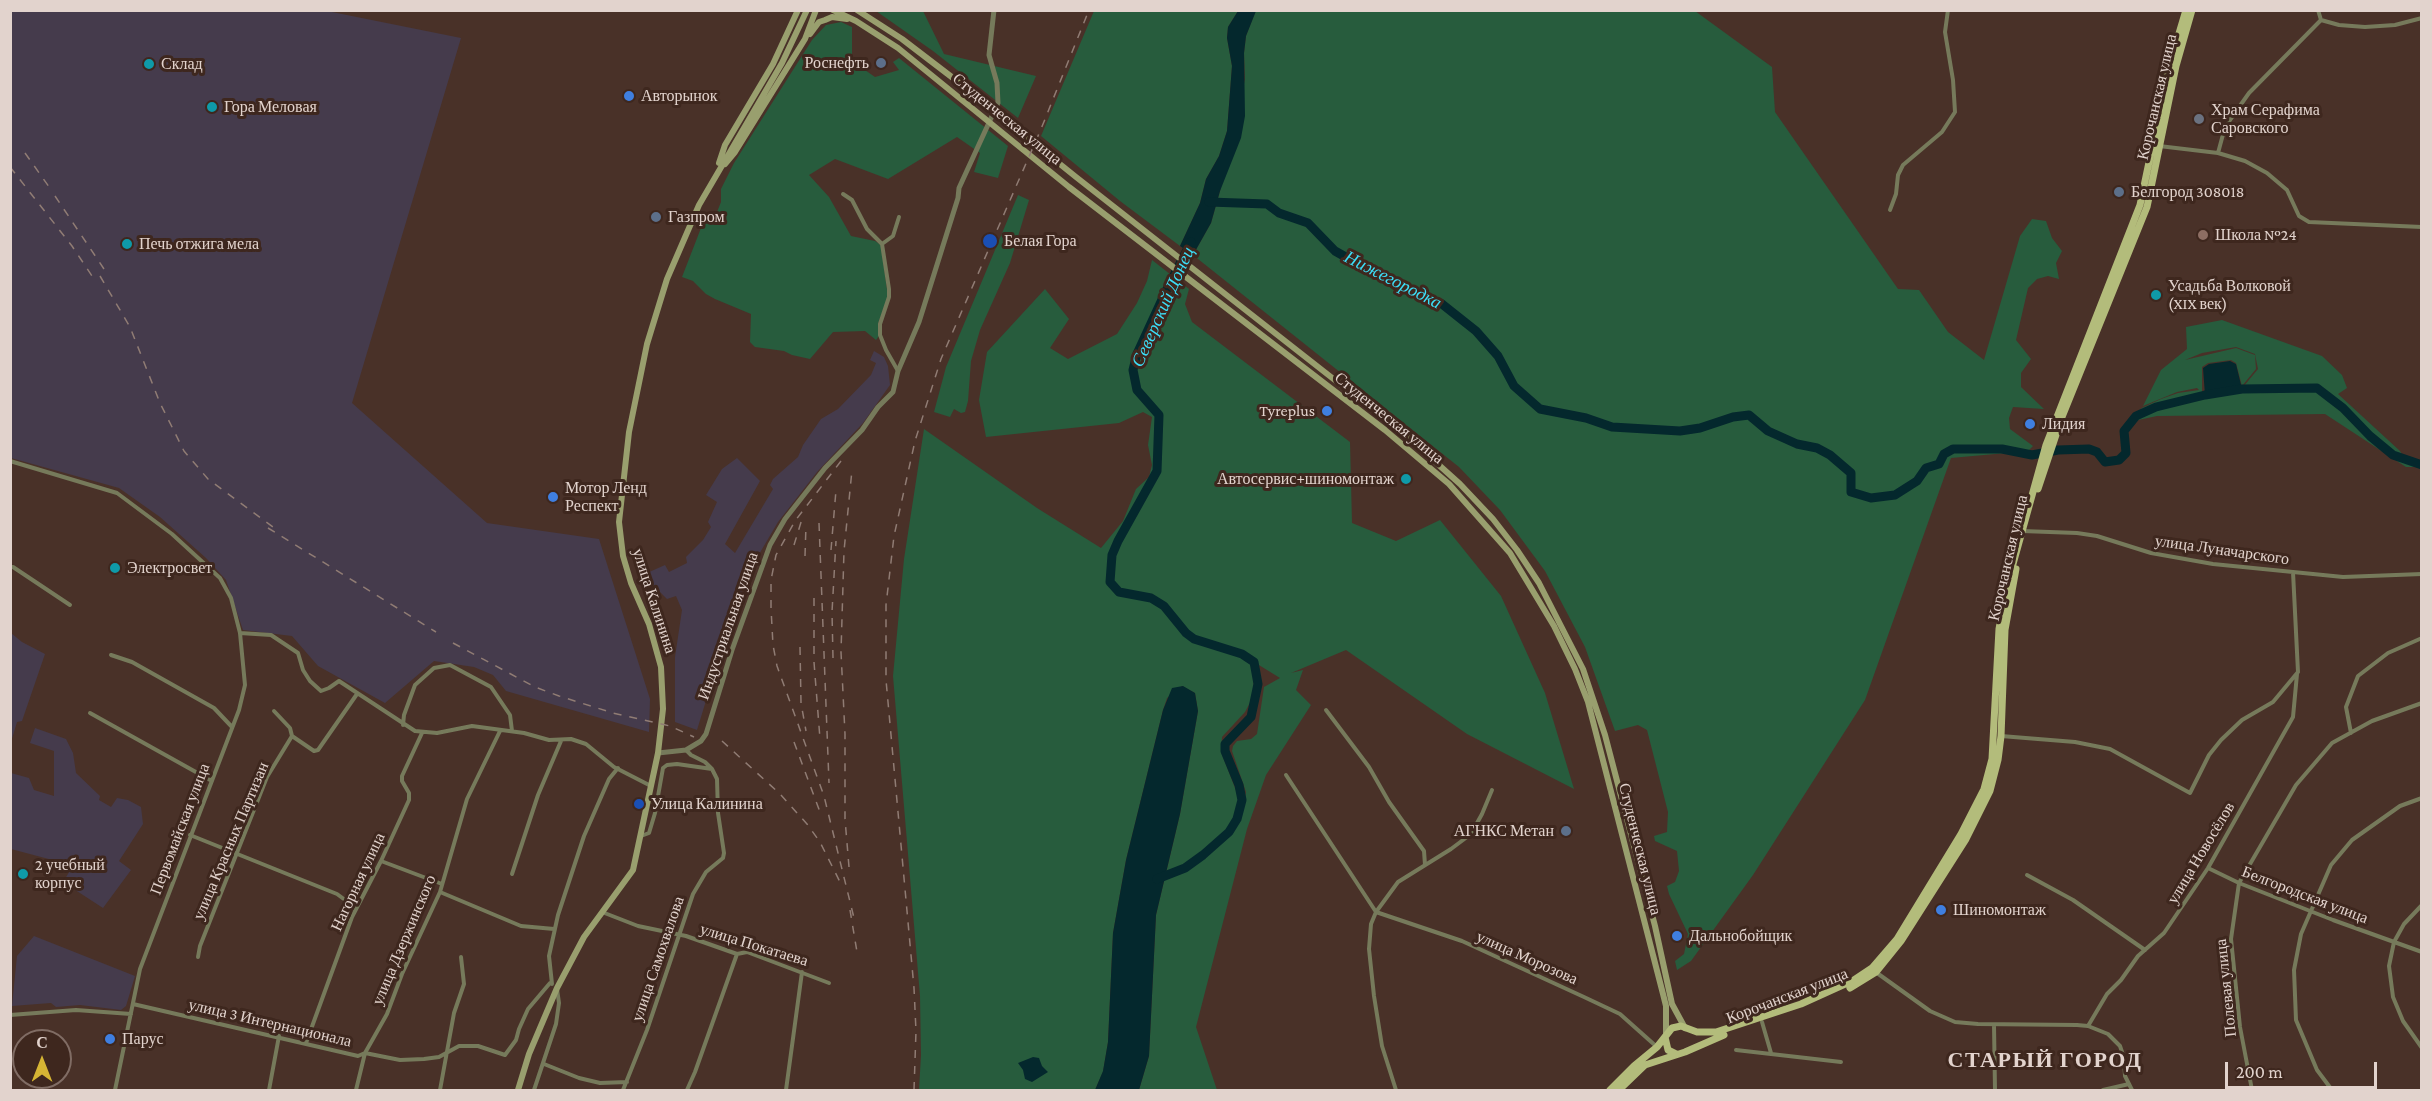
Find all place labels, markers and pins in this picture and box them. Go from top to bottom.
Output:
place label: Роснефть [804,53,869,73]
place label: Склад [161,54,203,74]
marker: Роснефть [874,56,888,70]
marker: Склад [142,57,156,71]
place label: Авторынок [641,86,718,106]
marker: Авторынок [622,89,636,103]
place label: Гора Меловая [224,97,317,117]
marker: Гора Меловая [205,100,219,114]
place label: Храм Серафима Саровского [2211,100,2320,138]
marker: Храм Серафима Саровского [2192,112,2206,126]
place label: Белгород 308018 [2131,182,2244,202]
marker: Белгород 308018 [2112,185,2126,199]
place label: Газпром [668,207,725,227]
marker: Газпром [649,210,663,224]
place label: Школа №24 [2215,225,2297,245]
marker: Школа №24 [2196,228,2210,242]
place label: Белая Гора [1004,231,1077,251]
marker: Белая Гора [981,232,999,250]
place label: Печь отжига мела [139,234,259,254]
marker: Печь отжига мела [120,237,134,251]
place label: Усадьба Волковой (XIX век) [2168,276,2291,314]
marker: Усадьба Волковой (XIX век) [2149,288,2163,302]
place label: Tyreplus [1259,401,1315,421]
marker: Tyreplus [1320,404,1334,418]
place label: Лидия [2042,414,2085,434]
marker: Лидия [2023,417,2037,431]
place label: Автосервис+шиномонтаж [1217,469,1394,489]
marker: Автосервис+шиномонтаж [1399,472,1413,486]
place label: Мотор Ленд Респект [565,478,647,516]
marker: Мотор Ленд Респект [546,490,560,504]
place label: Электросвет [127,558,212,578]
marker: Электросвет [108,561,122,575]
place label: Улица Калинина [651,794,763,814]
marker: Улица Калинина [632,797,646,811]
place label: АГНКС Метан [1454,821,1554,841]
marker: АГНКС Метан [1559,824,1573,838]
place label: 2 учебный корпус [35,855,105,893]
marker: 2 учебный корпус [16,867,30,881]
place label: Шиномонтаж [1953,900,2046,920]
marker: Шиномонтаж [1934,903,1948,917]
place label: Дальнобойщик [1689,926,1792,946]
marker: Дальнобойщик [1670,929,1684,943]
place label: Парус [122,1029,164,1049]
marker: Парус [103,1032,117,1046]

